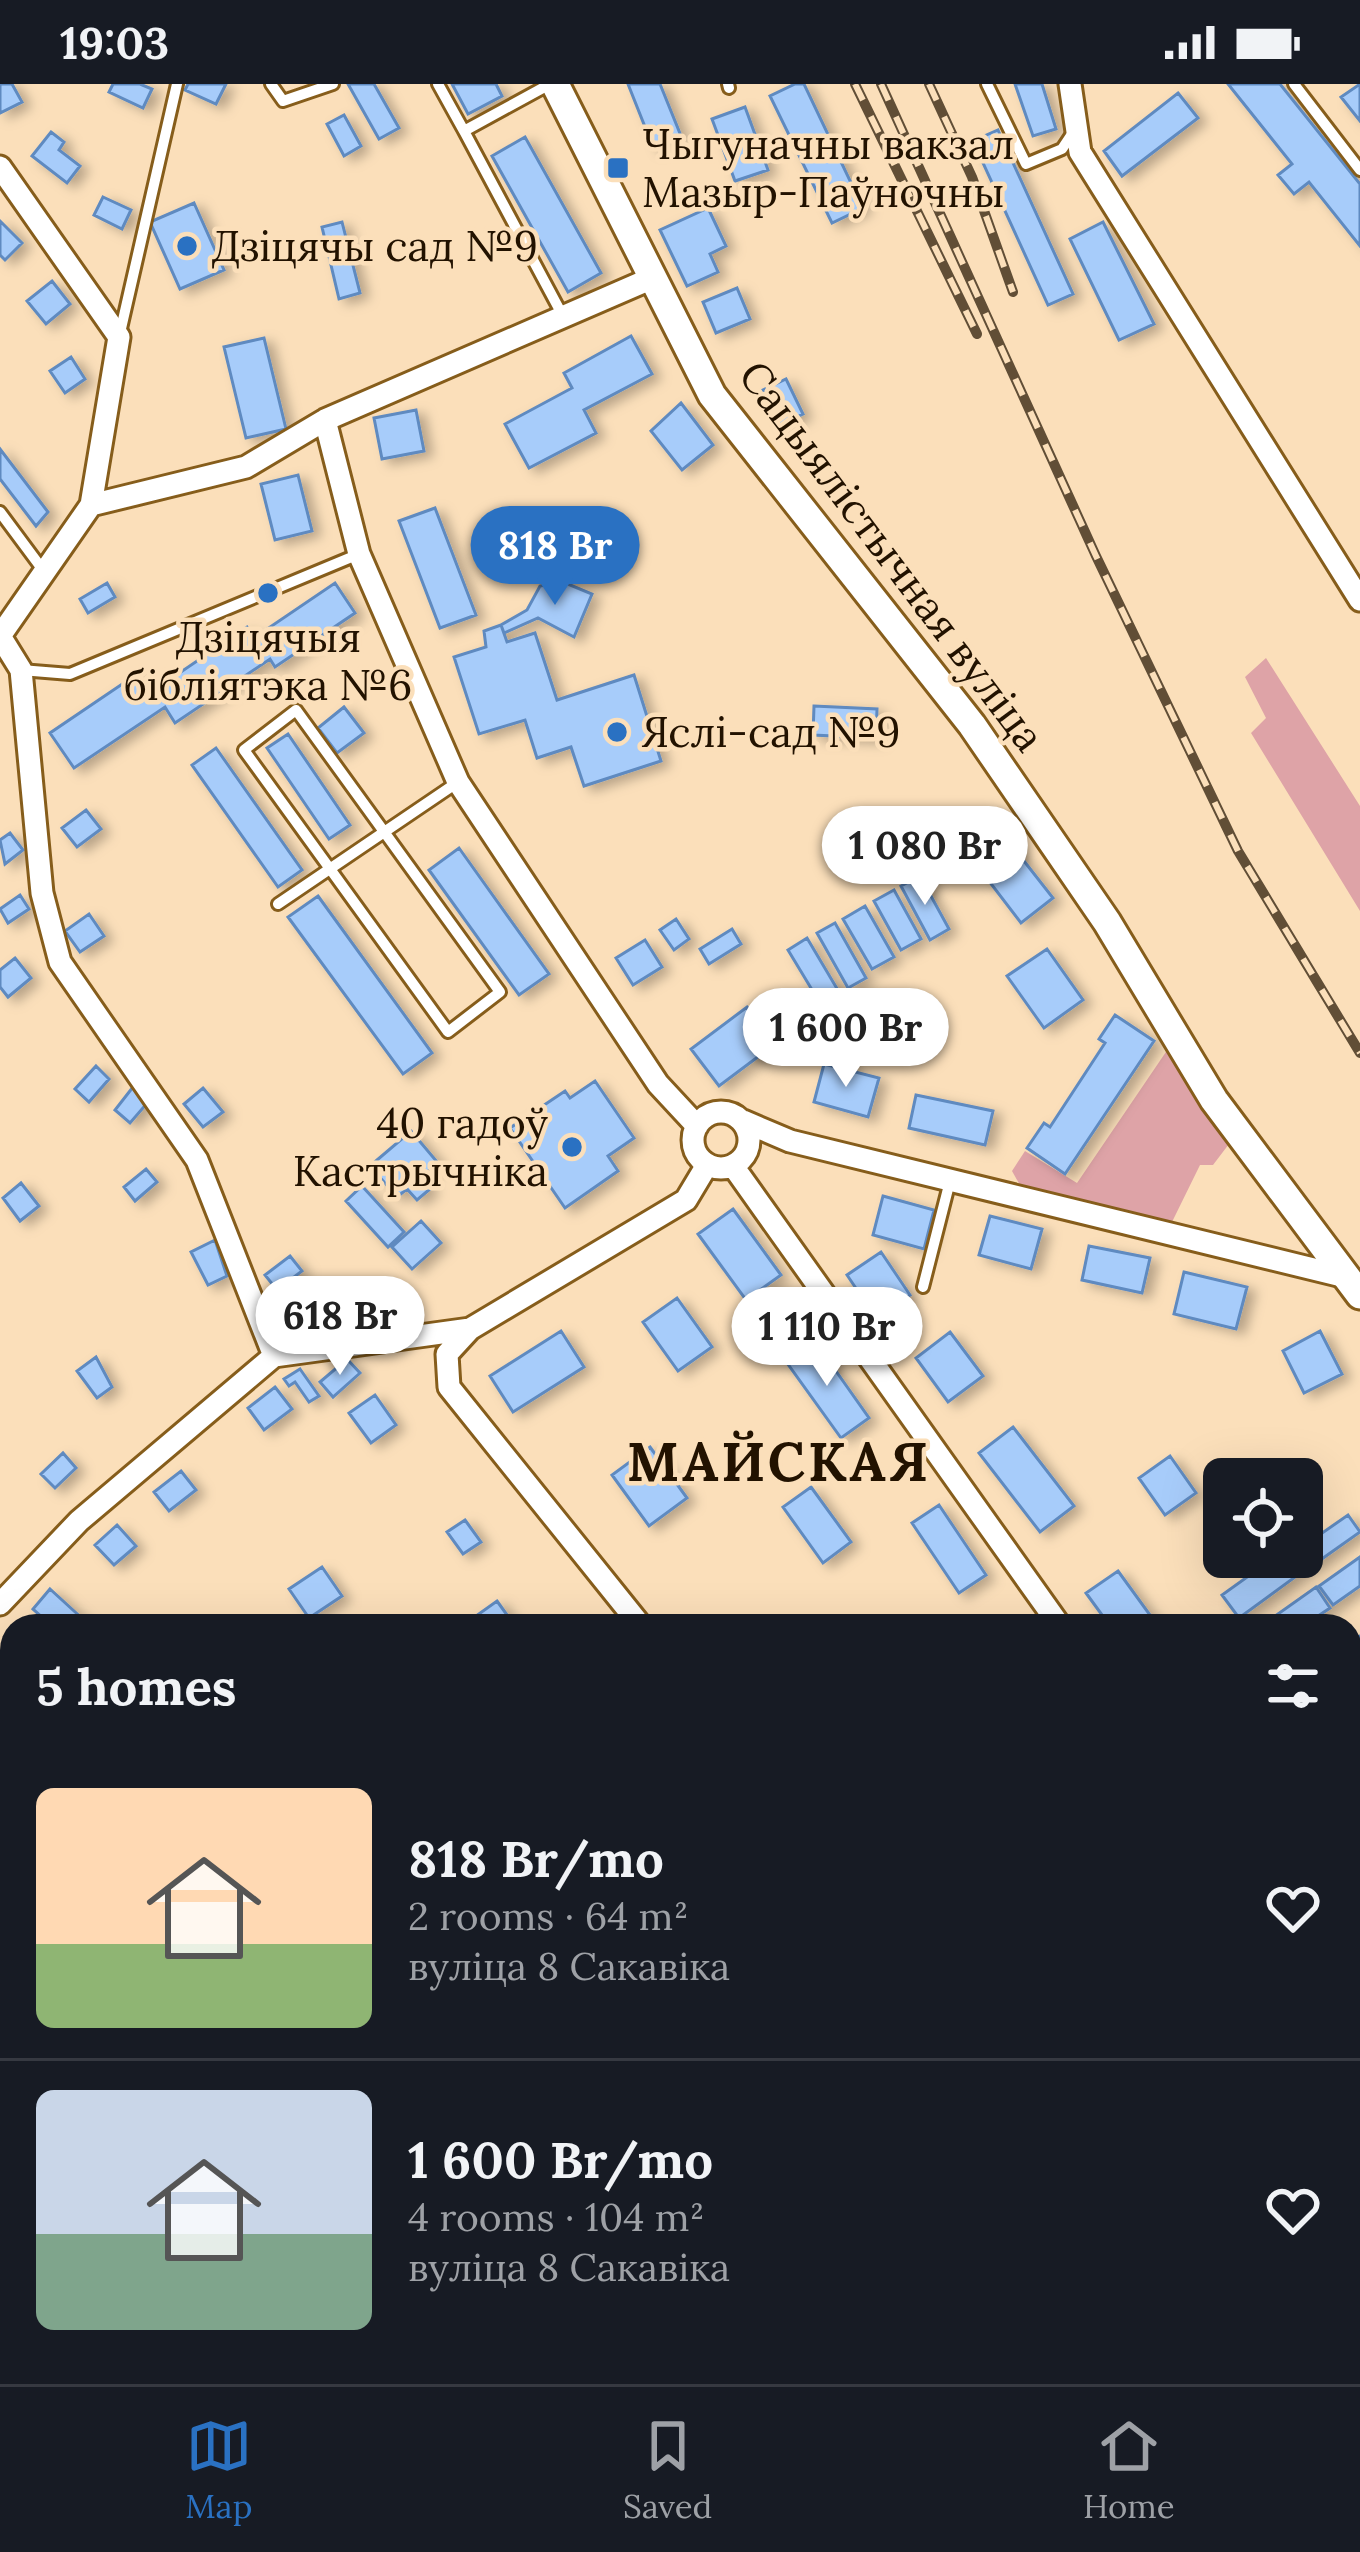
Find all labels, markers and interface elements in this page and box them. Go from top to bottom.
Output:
text: 19:03 [60,14,169,71]
place label: Чыгуначны вакзал Мазыр-Паўночны [642,117,1014,219]
marker: Чыгуначны вакзал Мазыр-Паўночны [605,155,631,181]
place label: Дзіцячы сад №9 [211,219,538,273]
marker: Дзіцячы сад №9 [174,233,200,259]
street label: Сацыялістычная вуліца [727,350,1057,762]
pin: 818 Br [457,506,653,608]
text: 818 Br [498,520,612,570]
marker: Дзіцячыя бібліятэка №6 [255,580,281,606]
place label: Дзіцячыя бібліятэка №6 [124,610,412,712]
place label: Яслі-сад №9 [641,705,901,759]
marker: Яслі-сад №9 [604,719,630,745]
pin: 1 080 Br [801,806,1049,908]
text: 1 080 Br [849,820,1001,870]
pin: 1 600 Br [722,988,970,1090]
text: 1 600 Br [770,1002,922,1052]
place label: 40 гадоў Кастрычніка [293,1096,549,1198]
marker: 40 гадоў Кастрычніка [559,1134,585,1160]
pin: 618 Br [242,1276,438,1378]
pin: 1 110 Br [703,1287,951,1389]
text: 618 Br [283,1290,397,1340]
text: 1 110 Br [759,1301,895,1351]
district label: МАЙСКАЯ [627,1427,931,1496]
map controls [1203,1458,1323,1578]
button: locate [1203,1458,1323,1578]
icon: filters [1260,1653,1326,1719]
text: 5 homes [36,1654,237,1719]
text: 818 Br/mo [408,1826,664,1891]
icon: home [132,1836,276,1980]
icon: heart [1260,1875,1326,1941]
text: 2 rooms · 64 m² [408,1891,688,1941]
text: вуліца 8 Сакавіка [408,1941,730,1991]
text: 1 600 Br/mo [408,2127,713,2192]
icon: home [132,2138,276,2282]
icon: heart [1260,2177,1326,2243]
text: 4 rooms · 104 m² [408,2192,705,2242]
text: вуліца 8 Сакавіка [408,2242,730,2292]
tab: Map [185,2413,252,2527]
tab: Saved [623,2413,712,2527]
tab: Home [1083,2413,1175,2527]

